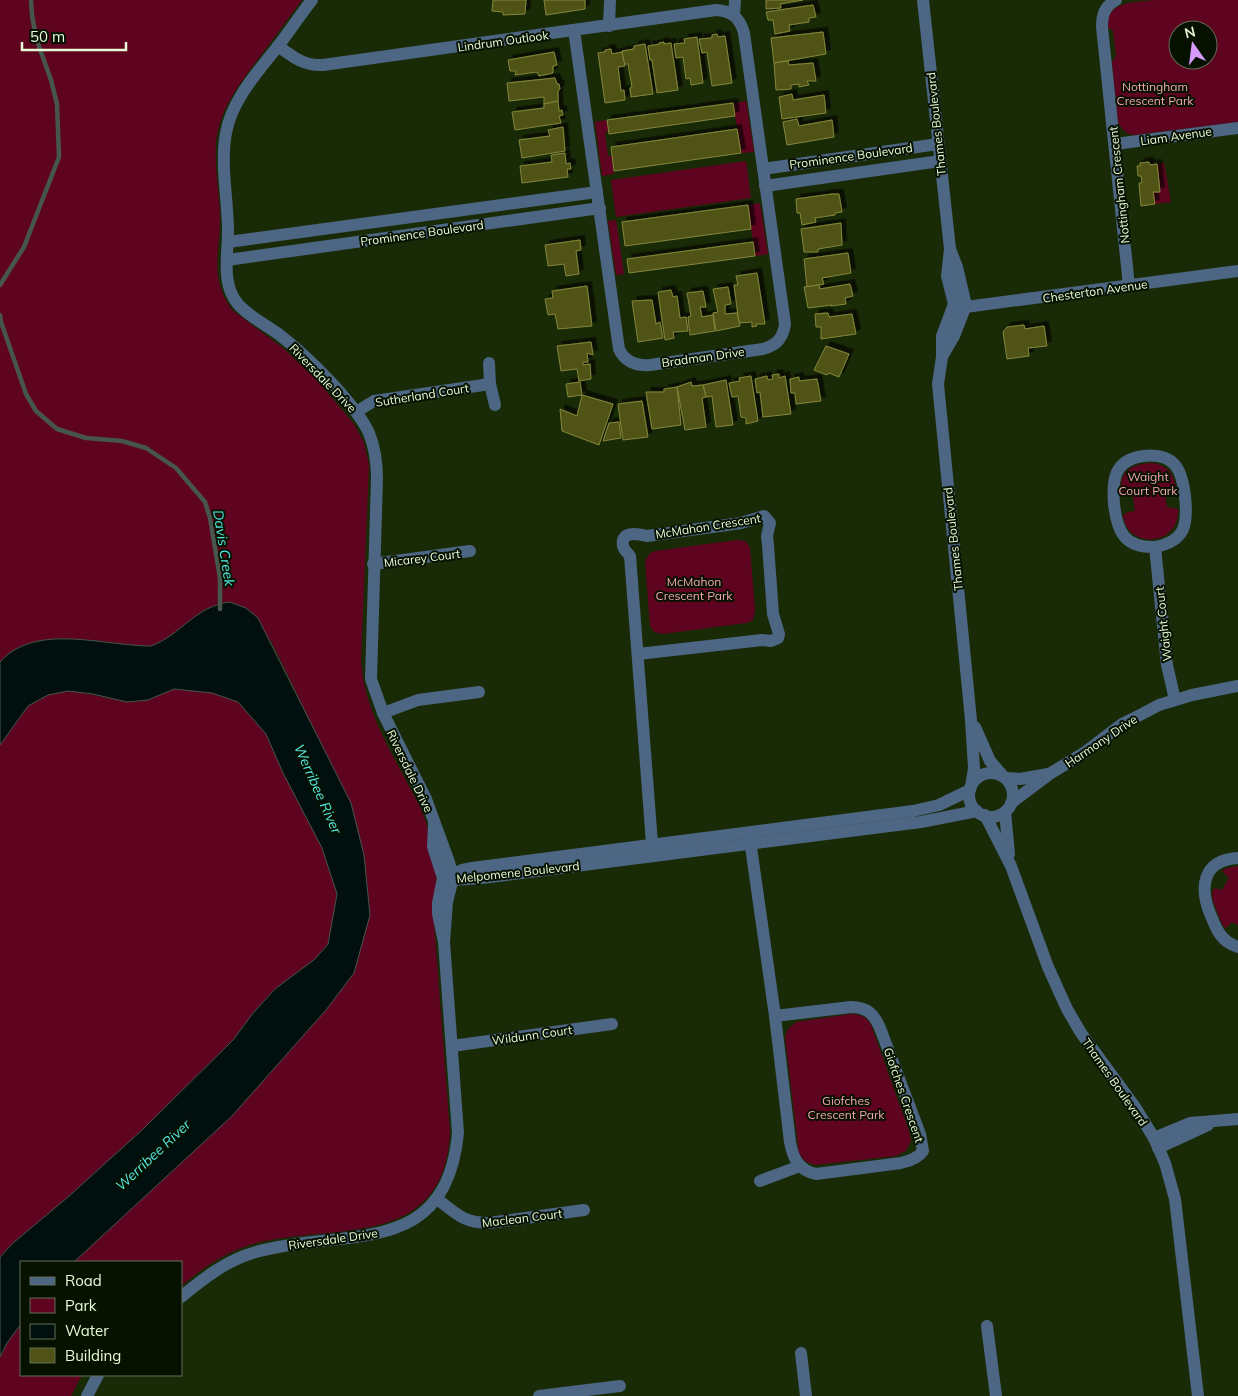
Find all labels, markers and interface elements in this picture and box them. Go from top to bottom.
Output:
scale bar [22,20,126,52]
north arrow [1168,20,1218,70]
text: N [1183,22,1197,42]
text: 50 m [30,27,65,46]
street label: Lindrum Outlook [457,27,550,55]
street label: Thames Boulevard [923,72,949,176]
park label: Nottingham Crescent Park [1117,79,1194,108]
street label: Liam Avenue [1139,124,1213,148]
street label: Nottingham Crescent [1105,126,1133,244]
street label: Prominence Boulevard [788,140,914,172]
street label: Prominence Boulevard [359,217,485,249]
street label: Chesterton Avenue [1041,276,1149,306]
street label: Riversdale Drive [286,340,360,416]
street label: Bradman Drive [660,344,746,370]
street label: Sutherland Court [374,380,470,410]
park label: Waight Court Park [1119,469,1178,498]
street label: Thames Boulevard [940,487,966,591]
water label: Davis Creek [209,508,239,588]
street label: McMahon Crescent [654,510,762,542]
street label: Micarey Court [383,546,461,570]
park label: McMahon Crescent Park [656,574,733,603]
street label: Waight Court [1152,586,1174,662]
street label: Harmony Drive [1062,711,1140,771]
street label: Riversdale Drive [384,727,436,815]
water label: Werribee River [290,741,346,837]
street label: Melpomene Boulevard [456,858,580,886]
street label: Wildunn Court [491,1022,573,1048]
street label: Thames Boulevard [1079,1035,1151,1129]
street label: Giofches Crescent [881,1046,927,1144]
park label: Giofches Crescent Park [808,1093,885,1122]
water label: Werribee River [112,1115,195,1194]
street label: Maclean Court [481,1206,563,1230]
street label: Riversdale Drive [287,1225,379,1253]
legend [20,1261,182,1376]
text: Road [65,1271,102,1290]
text: Park [65,1296,97,1315]
text: Water [65,1321,109,1340]
text: Building [65,1346,121,1365]

